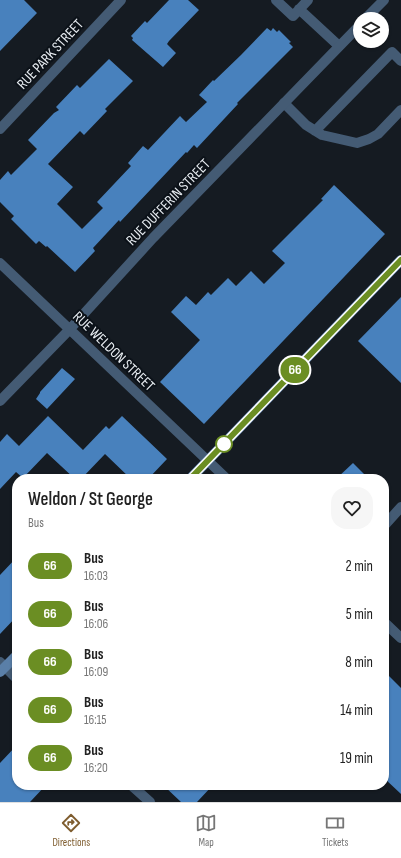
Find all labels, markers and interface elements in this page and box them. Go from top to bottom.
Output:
map controls [353,12,389,48]
button: layers [353,12,389,48]
street label: RUE PARK STREET [13,15,88,93]
street label: RUE DUFFERIN STREET [122,155,215,250]
street label: RUE WELDON STREET [69,307,159,395]
line badge: 66 [277,357,313,383]
text: 66 [288,361,302,378]
unlabelled marker [215,435,233,453]
button: heart [331,487,373,529]
text: Weldon / St George [28,488,153,511]
text: Bus [28,515,44,531]
text: Bus [84,549,103,568]
text: 66 [43,557,57,574]
text: 2 min [346,557,373,576]
text: 16:03 [84,568,108,584]
text: Bus [84,597,103,616]
text: 66 [43,605,57,622]
text: 5 min [346,605,373,624]
text: 16:06 [84,616,108,632]
text: Bus [84,645,103,664]
text: 66 [43,653,57,670]
text: 8 min [345,653,373,672]
text: 16:09 [84,664,108,680]
text: Bus [84,693,103,712]
text: 66 [43,701,57,718]
text: 14 min [340,701,373,720]
text: 16:15 [84,712,106,728]
text: Bus [84,741,103,760]
text: 66 [43,749,57,766]
text: 19 min [340,749,373,768]
text: 16:20 [84,760,108,776]
tab: Directions [52,812,90,849]
tab: Map [195,812,217,849]
tab: Tickets [322,812,349,849]

